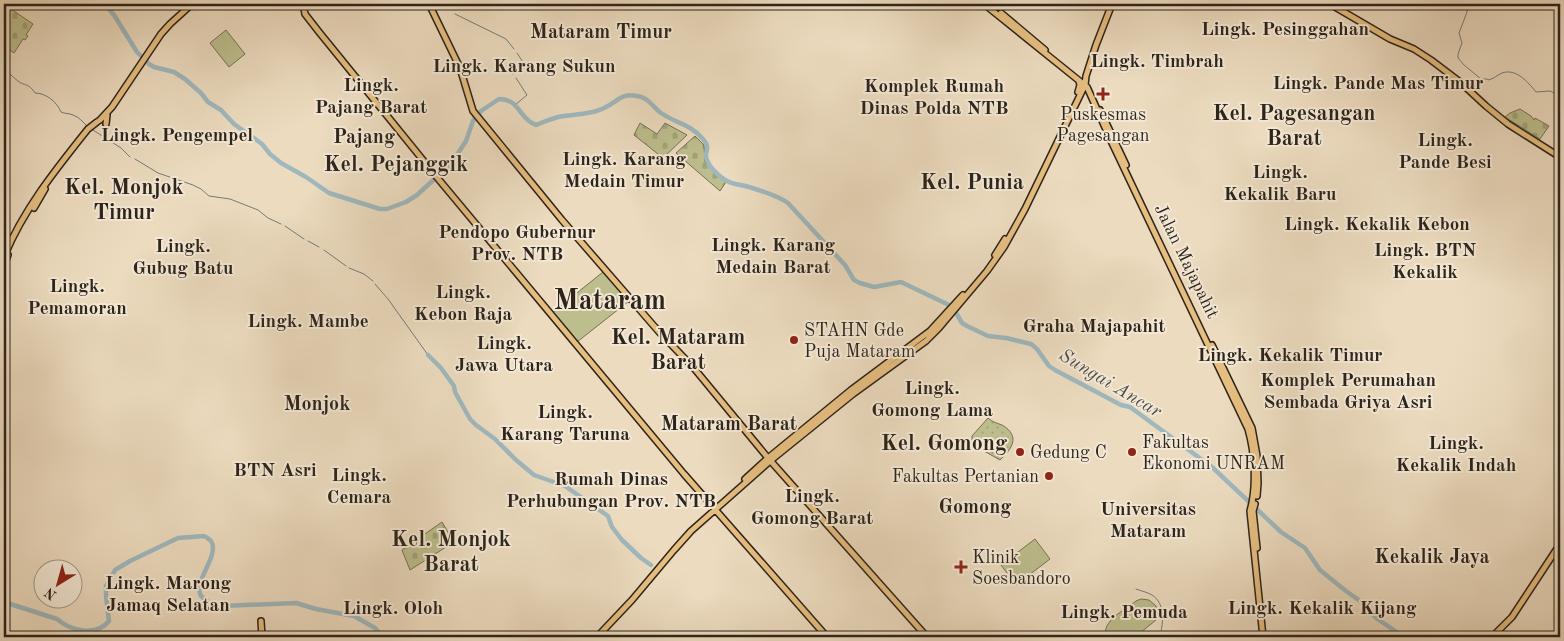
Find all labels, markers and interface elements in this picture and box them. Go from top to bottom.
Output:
district label: Lingk. Pesinggahan [1201,21,1369,40]
district label: Mataram Timur [530,23,672,43]
district label: Lingk. Timbrah [1090,53,1224,72]
district label: Lingk. Karang Sukun [432,58,616,77]
district label: Lingk. Pande Mas Timur [1272,75,1484,94]
district label: Lingk. Pajang Barat [315,77,427,118]
district label: Komplek Rumah Dinas Polda NTB [860,78,1008,119]
marker: Puskesmas Pagesangan [1096,87,1110,101]
district label: Kel. Pagesangan Barat [1212,103,1376,150]
place label: Puskesmas Pagesangan [1056,106,1150,145]
district label: Lingk. Pengempel [101,127,253,146]
district label: Pajang [333,128,395,148]
district label: Lingk. Pande Besi [1398,132,1492,173]
district label: Lingk. Karang Medain Timur [562,151,686,192]
district label: Kel. Pejanggik [324,154,468,176]
district label: Lingk. Kekalik Baru [1223,164,1337,205]
district label: Kel. Punia [920,172,1024,194]
district label: Kel. Monjok Timur [64,177,184,224]
street label: Jalan Majapahit [1151,201,1222,322]
district label: Lingk. Kekalik Kebon [1284,216,1470,235]
district label: Pendopo Gubernur Prov. NTB [438,224,596,265]
district label: Lingk. Karang Medain Barat [711,237,835,278]
district label: Lingk. Gubug Batu [133,238,233,279]
district label: Lingk. BTN Kekalik [1374,242,1477,283]
district label: Lingk. Pemamoran [27,278,127,319]
district label: Lingk. Kebon Raja [414,284,513,325]
district label: Mataram [554,288,666,316]
district label: Lingk. Mambe [247,313,369,332]
district label: Graha Majapahit [1023,318,1165,337]
place label: STAHN Gde Puja Mataram [804,322,915,361]
district label: Kel. Mataram Barat [611,327,745,374]
marker: STAHN Gde Puja Mataram [788,334,800,346]
district label: Lingk. Jawa Utara [455,335,553,376]
water label: Sungai Ancar [1055,346,1165,422]
district label: Lingk. Kekalik Timur [1197,347,1383,366]
district label: Komplek Perumahan Sembada Griya Asri [1260,372,1436,413]
district label: Lingk. Gomong Lama [871,380,993,421]
district label: Monjok [284,395,350,415]
district label: Lingk. Karang Taruna [500,404,630,445]
district label: Mataram Barat [661,415,797,435]
district label: Kel. Gomong [881,433,1007,455]
place label: Fakultas Ekonomi UNRAM [1142,434,1285,473]
district label: Lingk. Kekalik Indah [1396,435,1517,476]
place label: Gedung C [1030,444,1107,462]
marker: Gedung C [1014,446,1026,458]
marker: Fakultas Ekonomi UNRAM [1126,446,1138,458]
district label: BTN Asri [233,462,317,481]
district label: Lingk. Cemara [327,467,391,508]
place label: Fakultas Pertanian [892,468,1039,486]
marker: Fakultas Pertanian [1043,470,1055,482]
district label: Rumah Dinas Perhubungan Prov. NTB [506,471,716,512]
district label: Lingk. Gomong Barat [751,488,873,529]
district label: Gomong [939,498,1011,518]
district label: Universitas Mataram [1100,501,1196,542]
district label: Kel. Monjok Barat [391,529,511,576]
district label: Kekalik Jaya [1374,548,1490,568]
place label: Klinik Soesbandoro [972,549,1071,588]
north arrow [32,558,82,608]
marker: Klinik Soesbandoro [954,560,968,574]
district label: Lingk. Marong Jamaq Selatan [105,575,232,616]
text: N [42,585,59,602]
district label: Lingk. Oloh [343,600,444,619]
district label: Lingk. Kekalik Kijang [1227,600,1417,619]
district label: Lingk. Pemuda [1060,604,1188,623]

